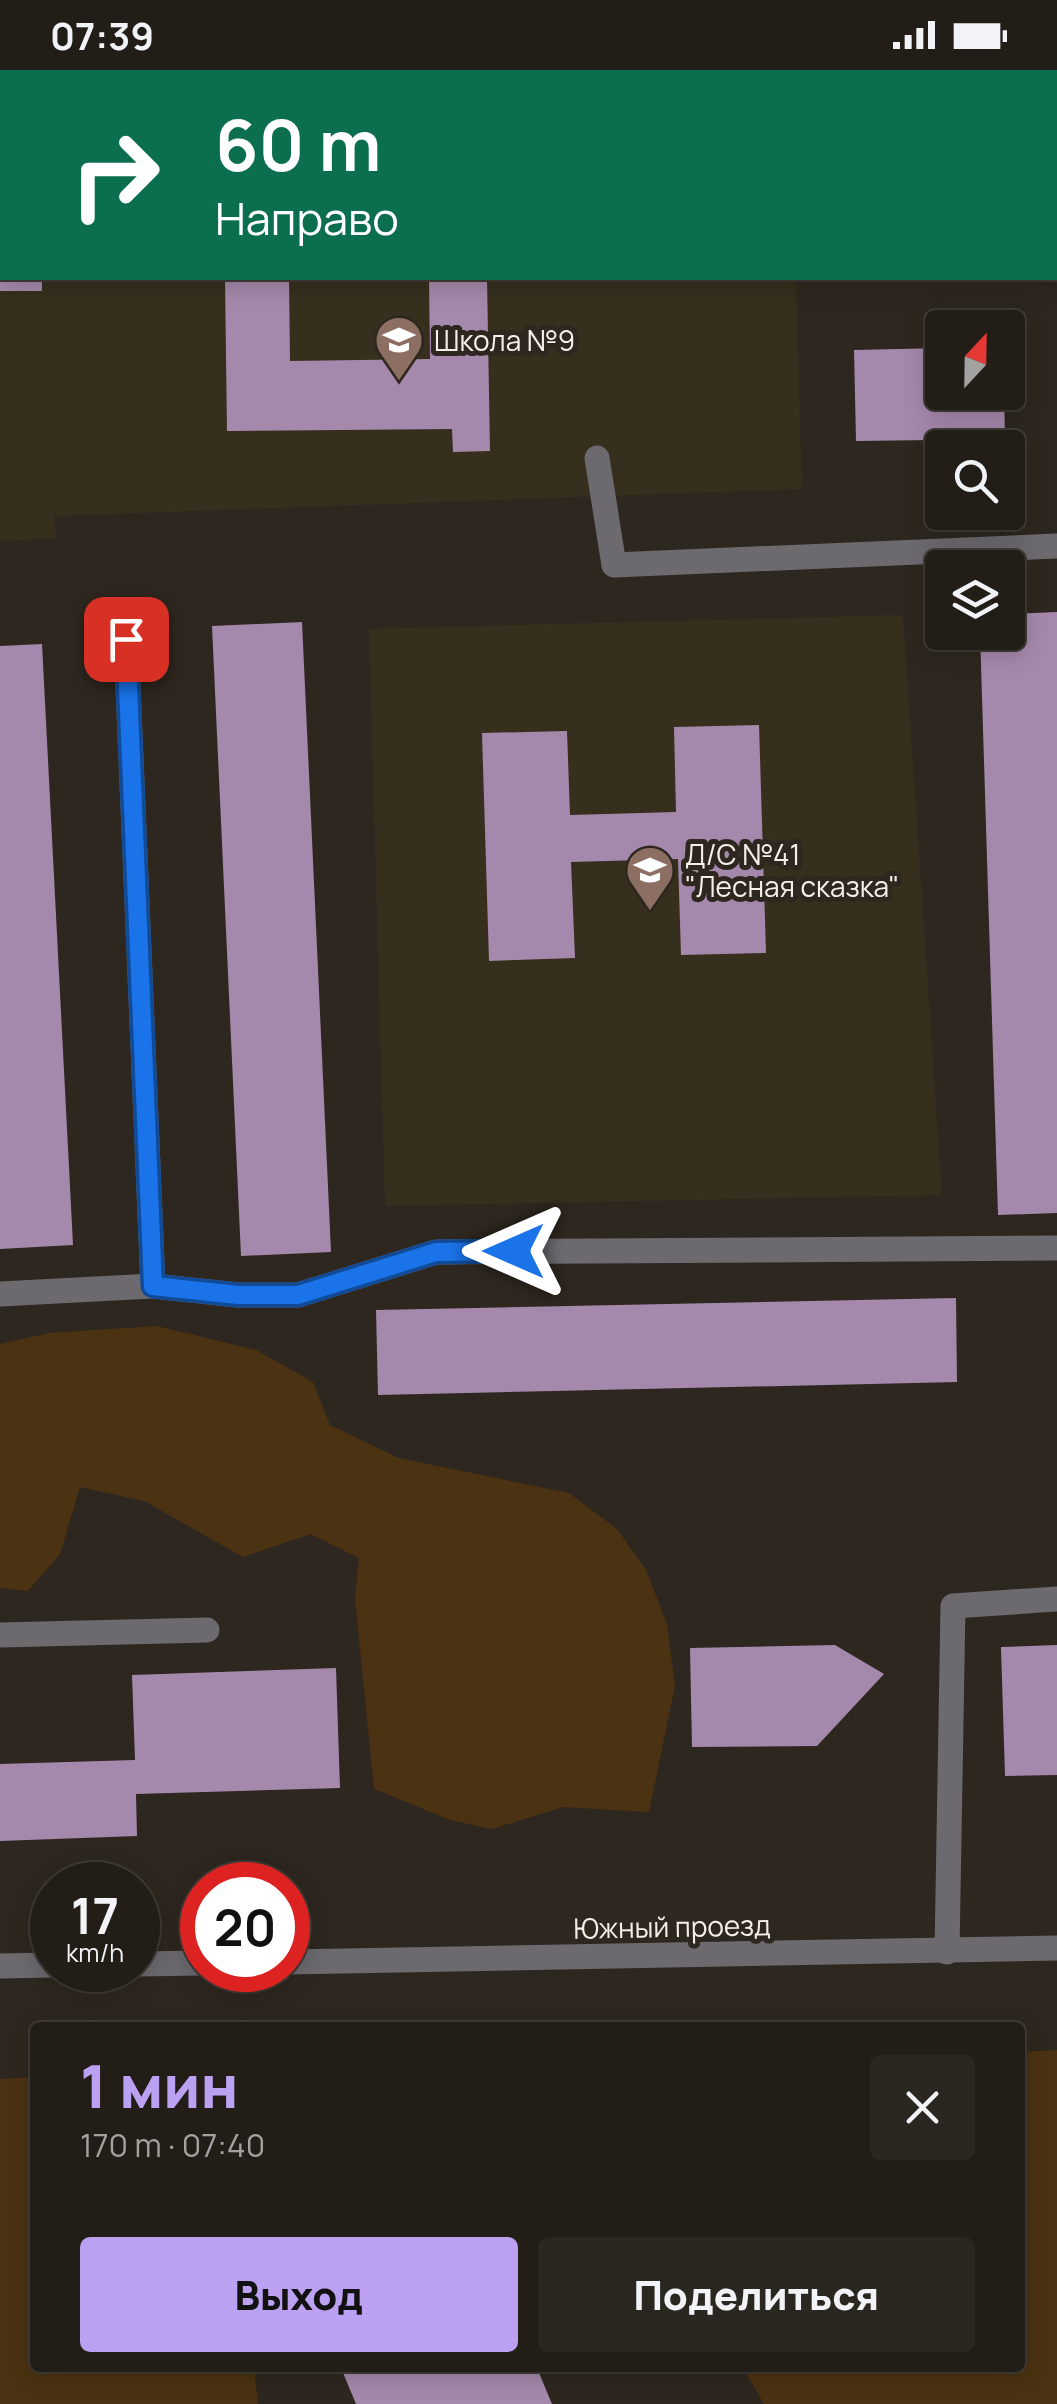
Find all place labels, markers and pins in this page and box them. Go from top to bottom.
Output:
school or university icon: Школа №9 [373,314,425,382]
place label: Школа №9 [434,321,575,359]
pin [84,597,169,682]
place label: Д/С №41 "Лесная сказка" [685,835,900,905]
school or university icon: Д/С №41 "Лесная сказка" [624,844,676,912]

